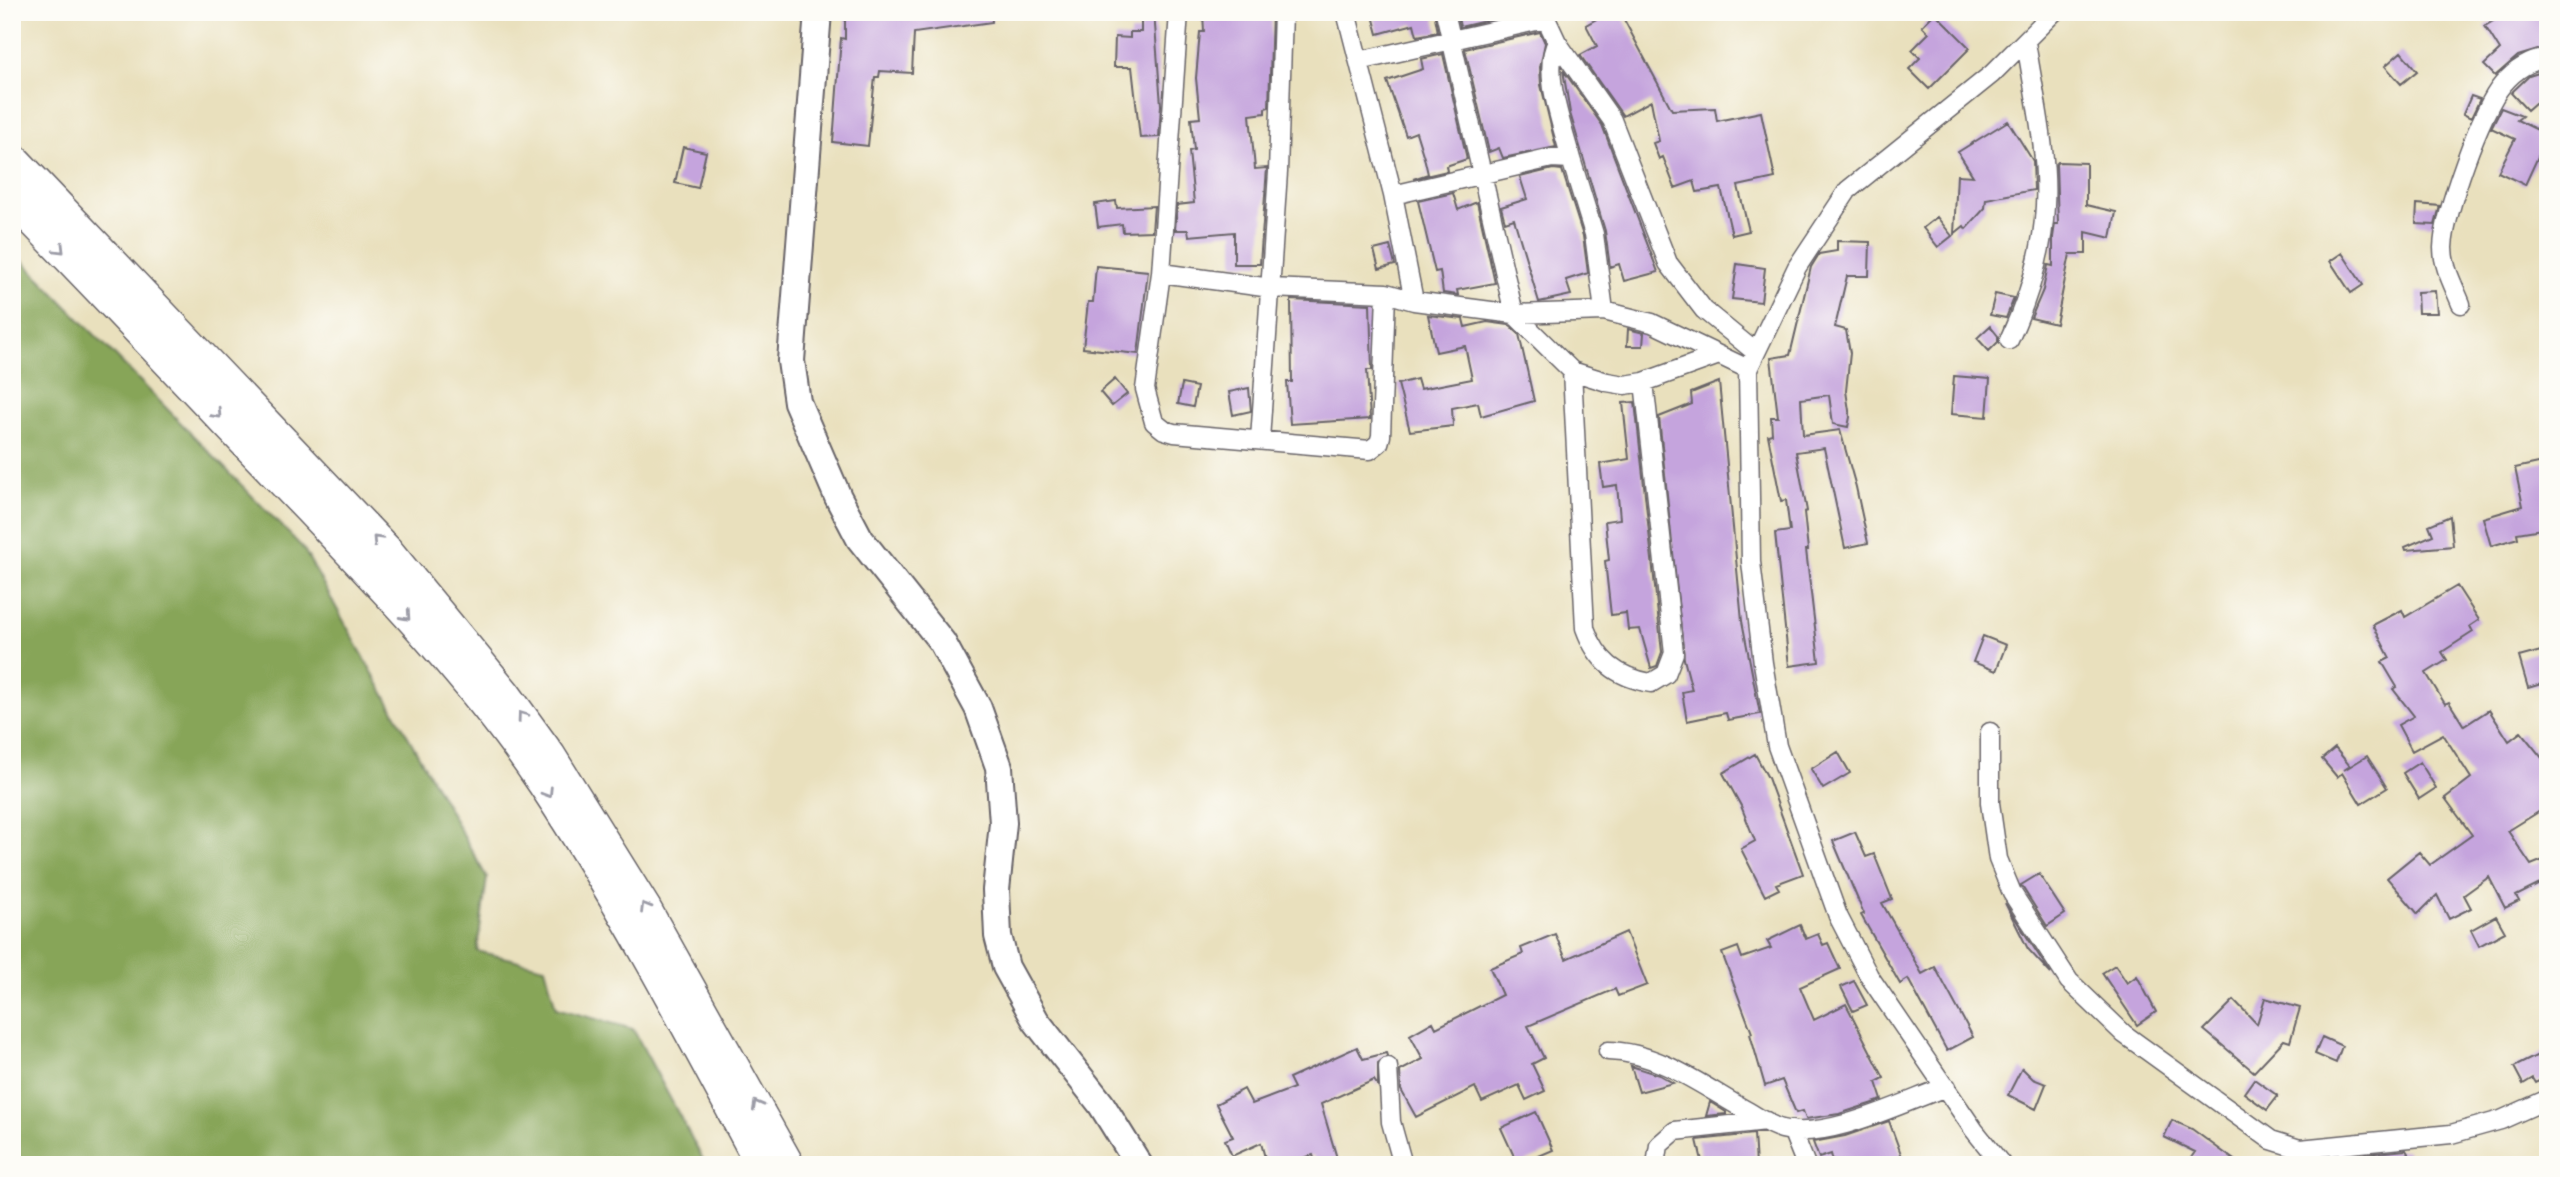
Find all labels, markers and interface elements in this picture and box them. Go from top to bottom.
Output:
one-way arrow [52,241,65,254]
one-way arrow [209,406,221,419]
one-way arrow [373,535,386,548]
one-way arrow [398,608,410,621]
one-way arrow [517,711,530,723]
one-way arrow [540,785,553,798]
one-way arrow [640,901,653,914]
one-way arrow [751,1100,765,1112]

